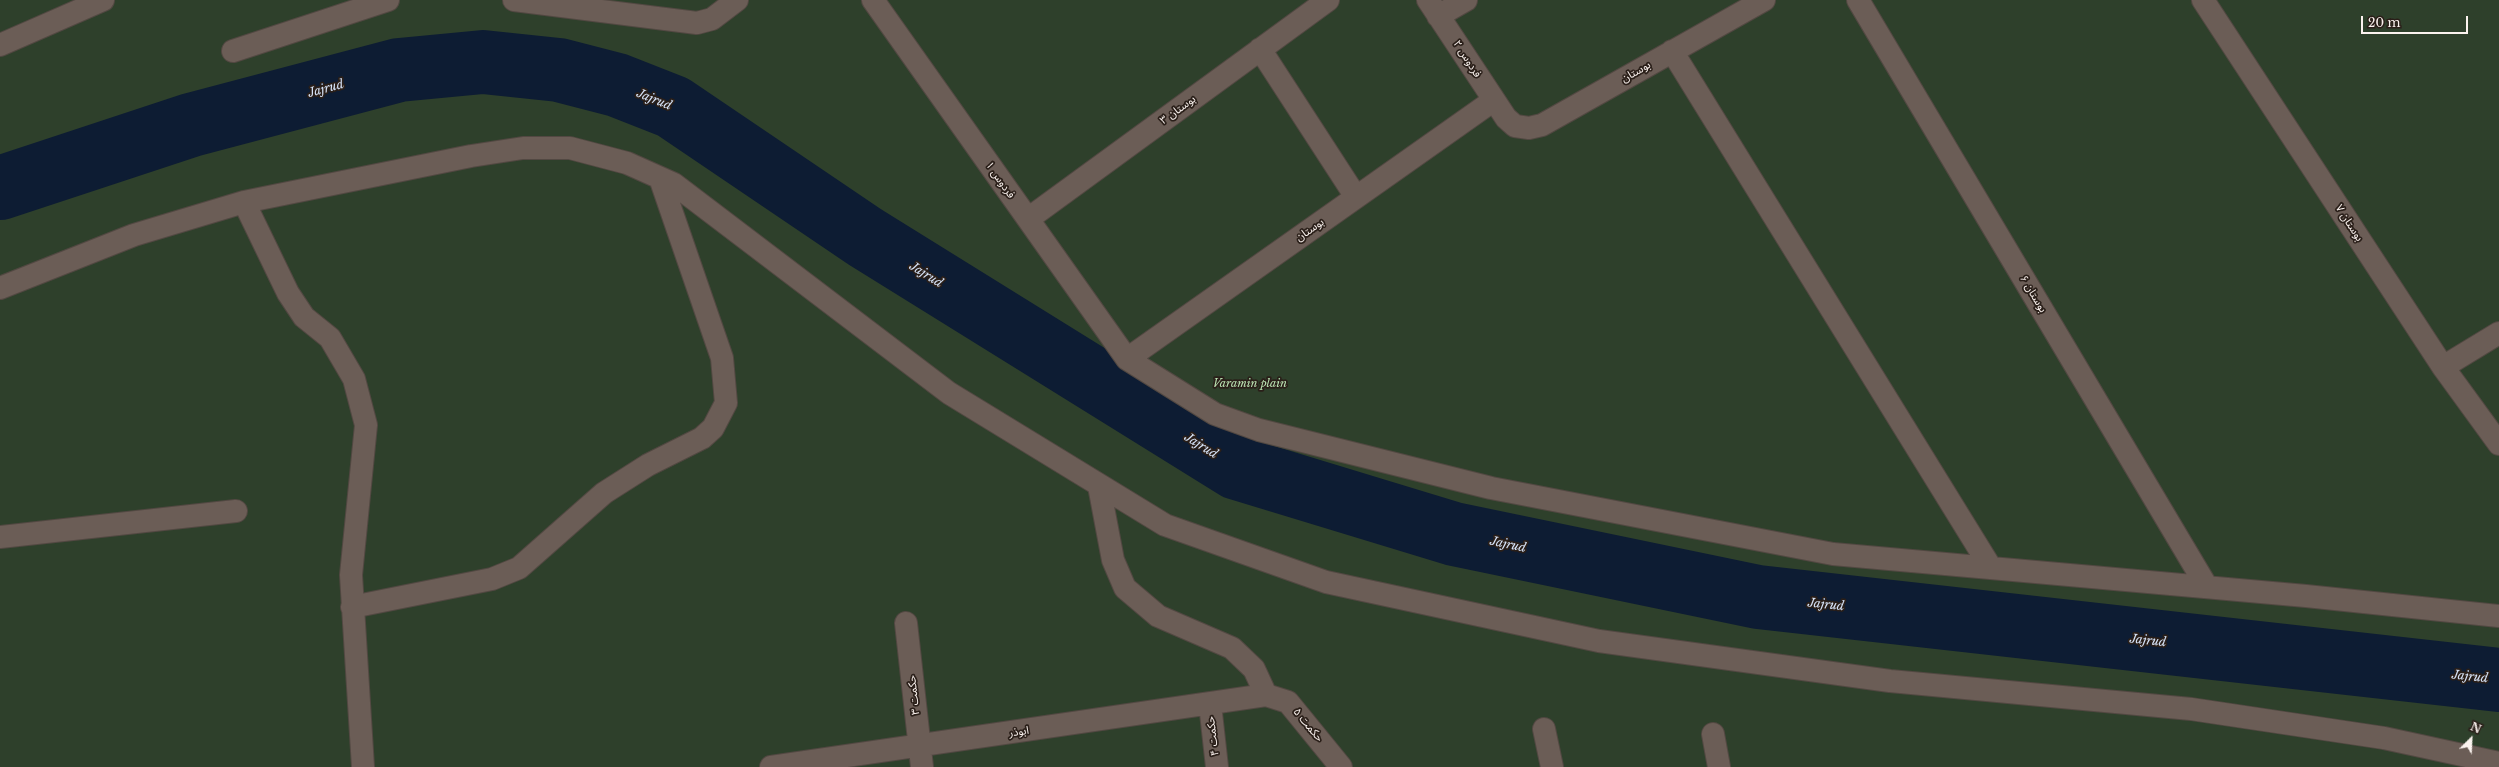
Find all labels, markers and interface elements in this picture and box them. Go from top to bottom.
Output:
scale bar [2363,8,2470,34]
text: 20 m [2368,15,2400,30]
street label: فردوس ۲ [1450,38,1484,80]
street label: بوستان [1619,58,1653,86]
water label: Jajrud [307,77,345,101]
water label: Jajrud [634,87,674,113]
street label: بوستان ۳ [1158,93,1198,127]
street label: فردوس ۱ [983,159,1017,201]
street label: بوستان ۷ [2332,202,2366,244]
street label: بوستان [1293,216,1327,244]
water label: Jajrud [907,259,945,291]
street label: بوستان ۶ [2017,273,2049,315]
park label: Varamin plain [1213,377,1287,391]
water label: Jajrud [1182,430,1220,462]
water label: Jajrud [1489,534,1527,556]
water label: Jajrud [1807,596,1845,614]
water label: Jajrud [2129,632,2167,650]
water label: Jajrud [2451,668,2489,686]
street label: حکمت ۳ [905,674,923,716]
street label: حکمت ۵ [1290,705,1326,745]
street label: حکمت ۴ [1204,715,1222,757]
north arrow [2451,719,2491,759]
text: N [2468,720,2483,737]
street label: ابوذر [1008,724,1030,740]

